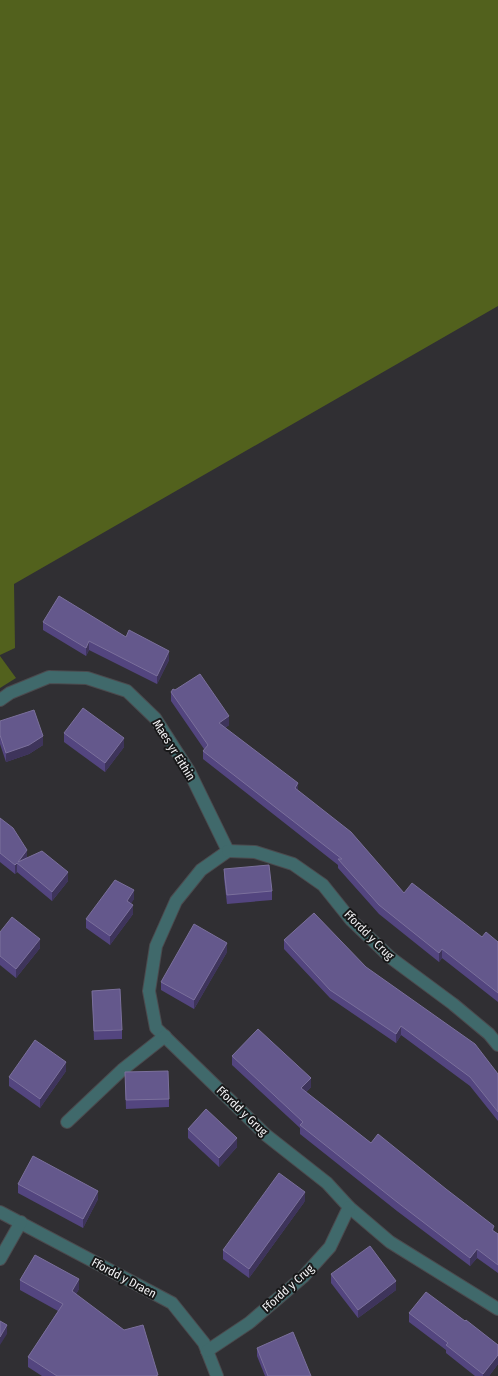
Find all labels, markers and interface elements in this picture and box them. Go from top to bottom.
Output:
street label: Maes yr Eithin [150,717,198,783]
street label: Ffordd y Crug [341,907,397,963]
street label: Ffordd y Grug [214,1083,271,1139]
street label: Ffordd y Draen [89,1255,159,1301]
street label: Ffordd y Crug [259,1261,317,1315]

